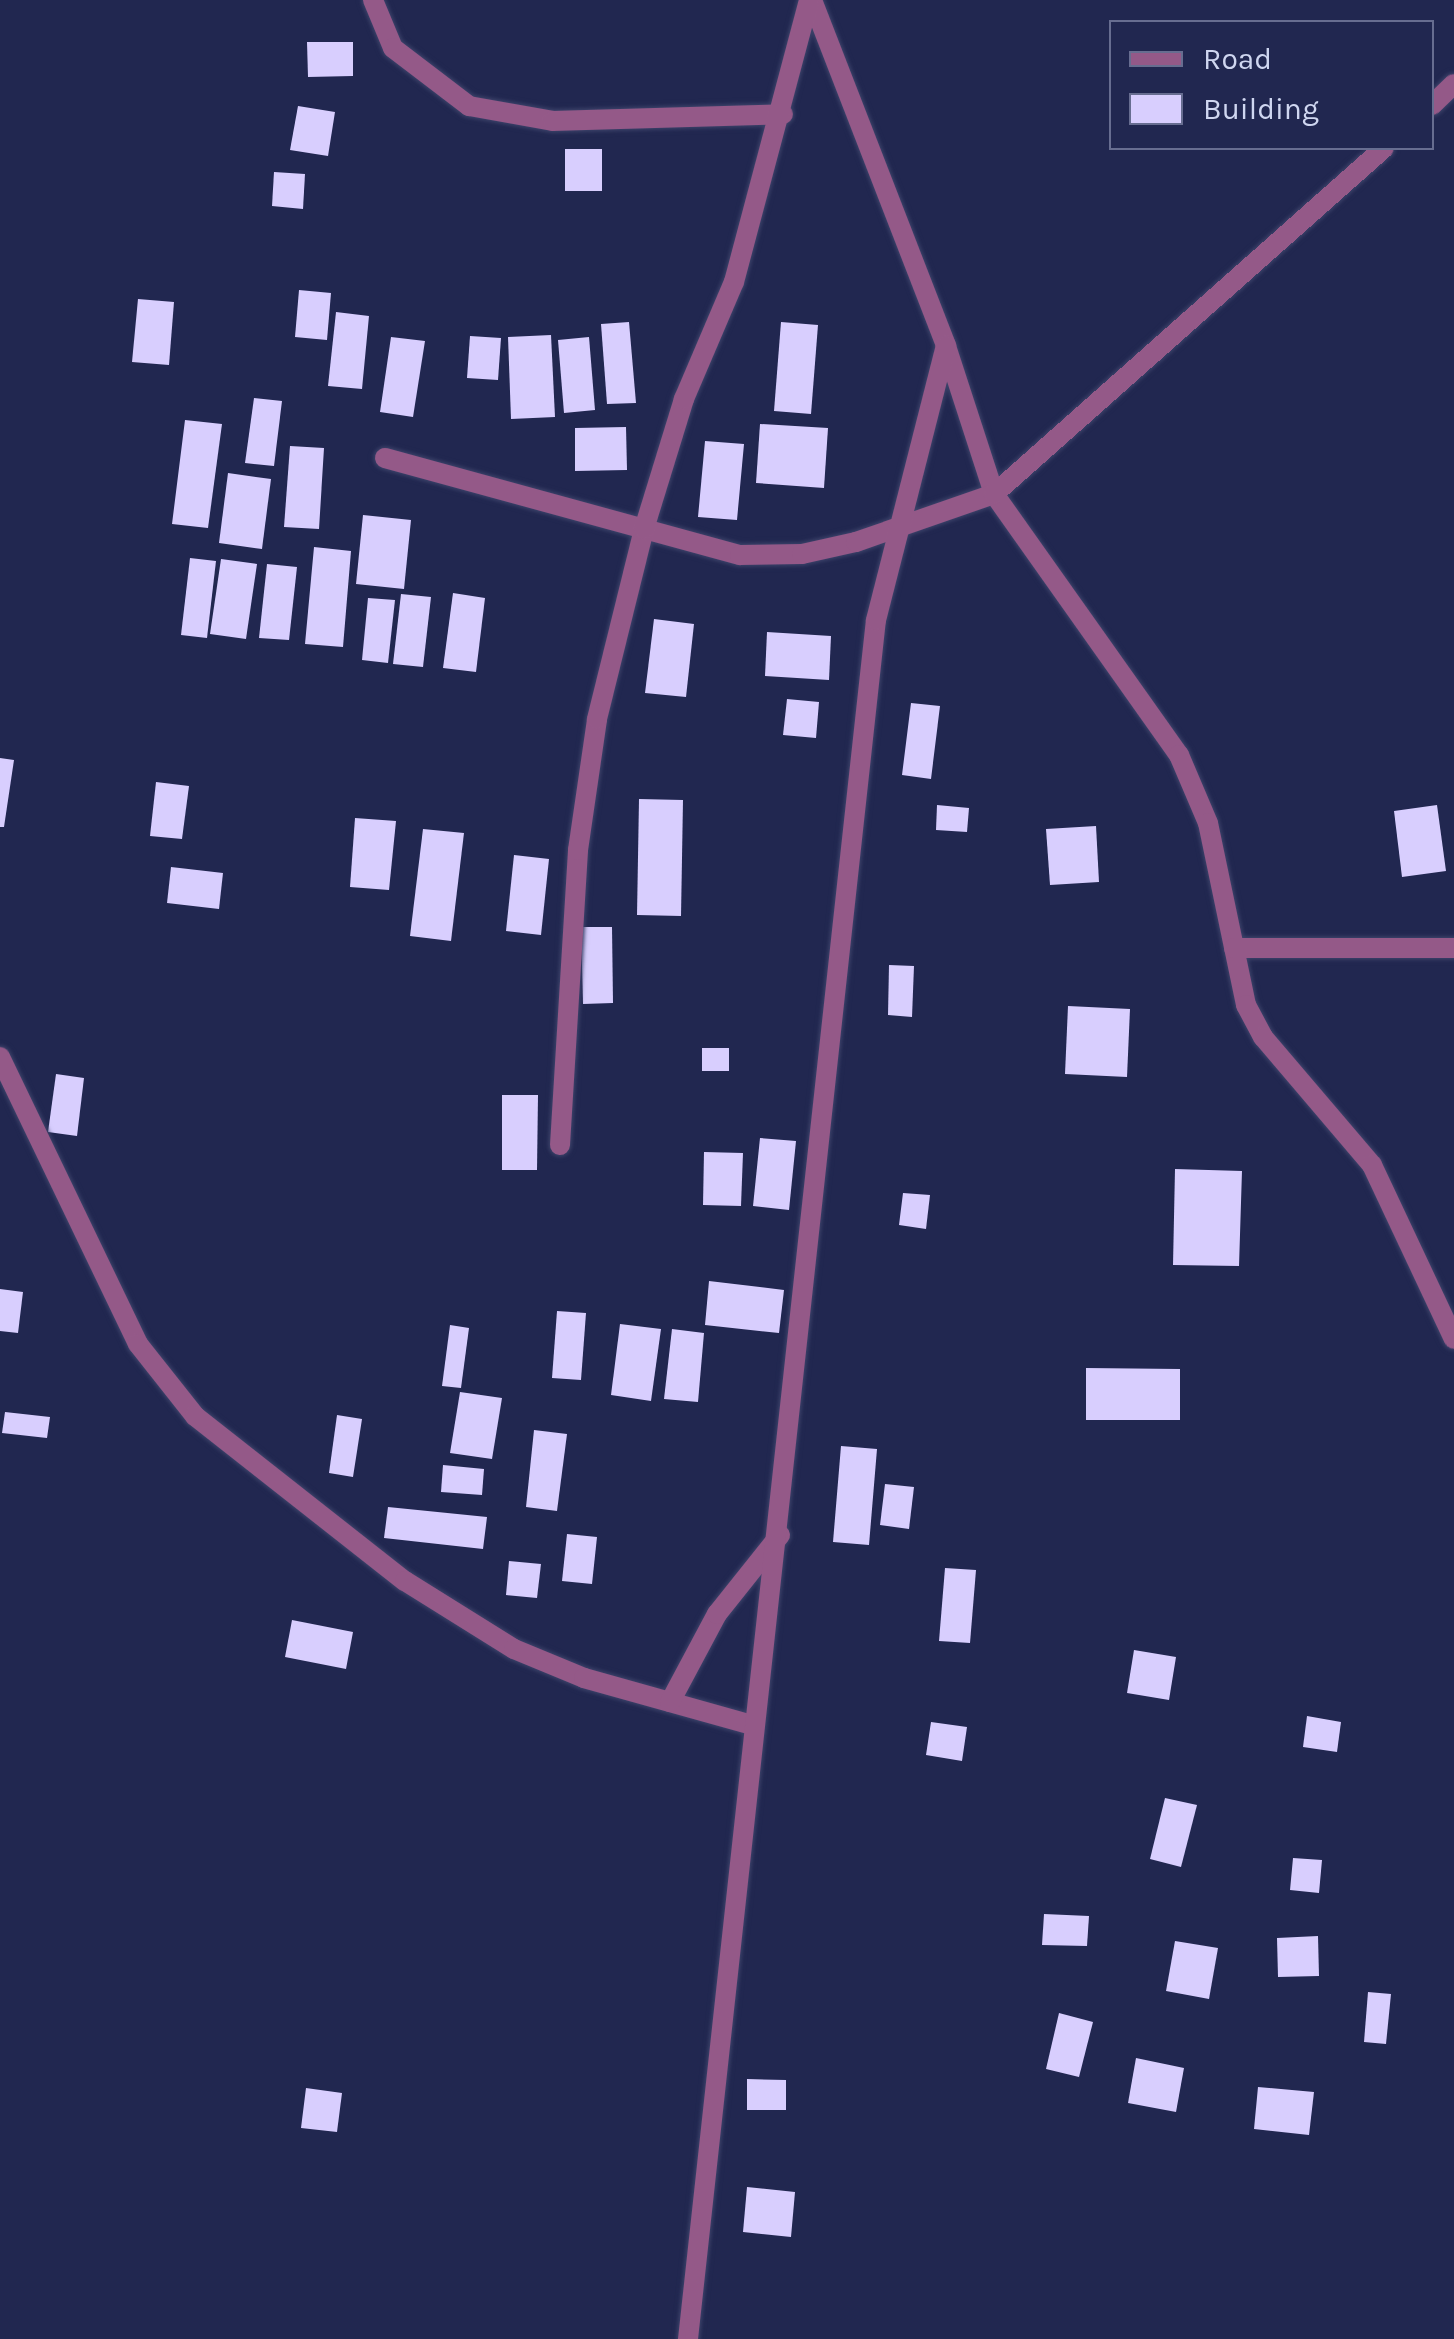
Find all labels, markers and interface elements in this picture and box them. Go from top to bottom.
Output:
legend [1109,20,1434,150]
text: Road [1203,41,1272,77]
text: Building [1203,91,1319,127]

